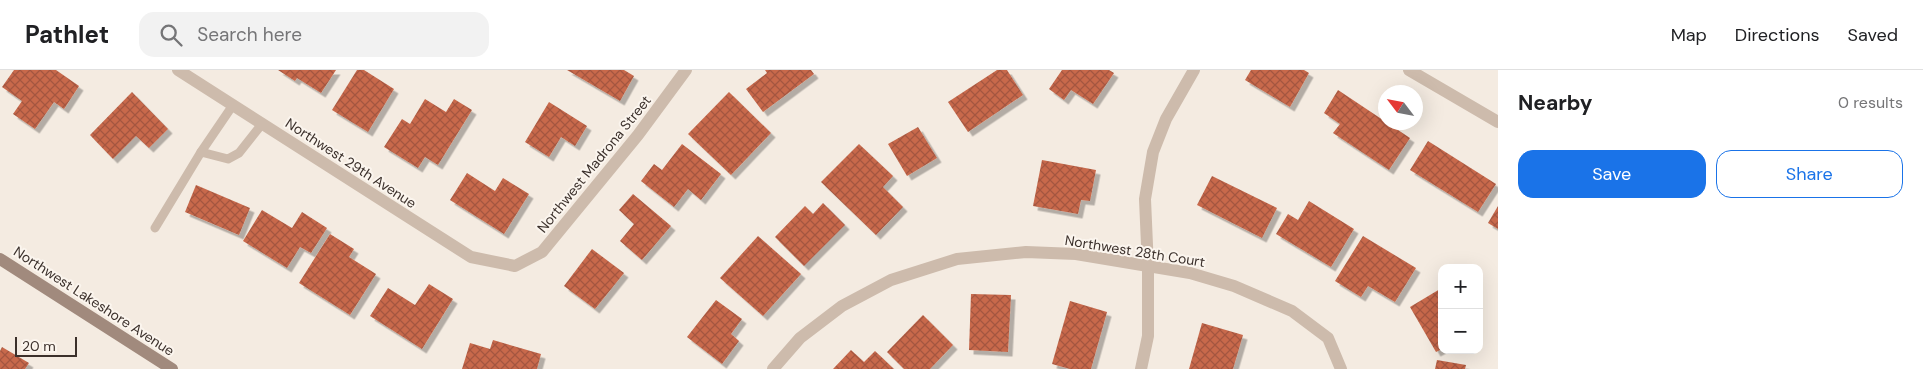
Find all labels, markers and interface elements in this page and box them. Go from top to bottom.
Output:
search box [139,12,489,57]
text: Pathlet [25,19,109,50]
icon: search [157,21,185,49]
text: Search here [197,22,302,47]
text: Map [1671,23,1707,47]
text: Directions [1735,23,1820,47]
text: Saved [1848,23,1898,47]
north arrow [1378,85,1423,130]
text: Nearby [1518,89,1592,117]
street label: Northwest Madrona Street [533,92,655,236]
text: 0 results [1838,92,1903,113]
street label: Northwest 29th Avenue [282,114,420,212]
button: Save [1518,150,1706,198]
button: Share [1716,150,1903,198]
street label: Northwest 28th Court [1064,231,1206,271]
street label: Northwest Lakeshore Avenue [10,242,178,360]
map controls [1438,264,1483,354]
button: + [1438,264,1483,309]
button: − [1438,309,1483,354]
scale bar [15,334,78,357]
text: 20 m [22,337,56,355]

